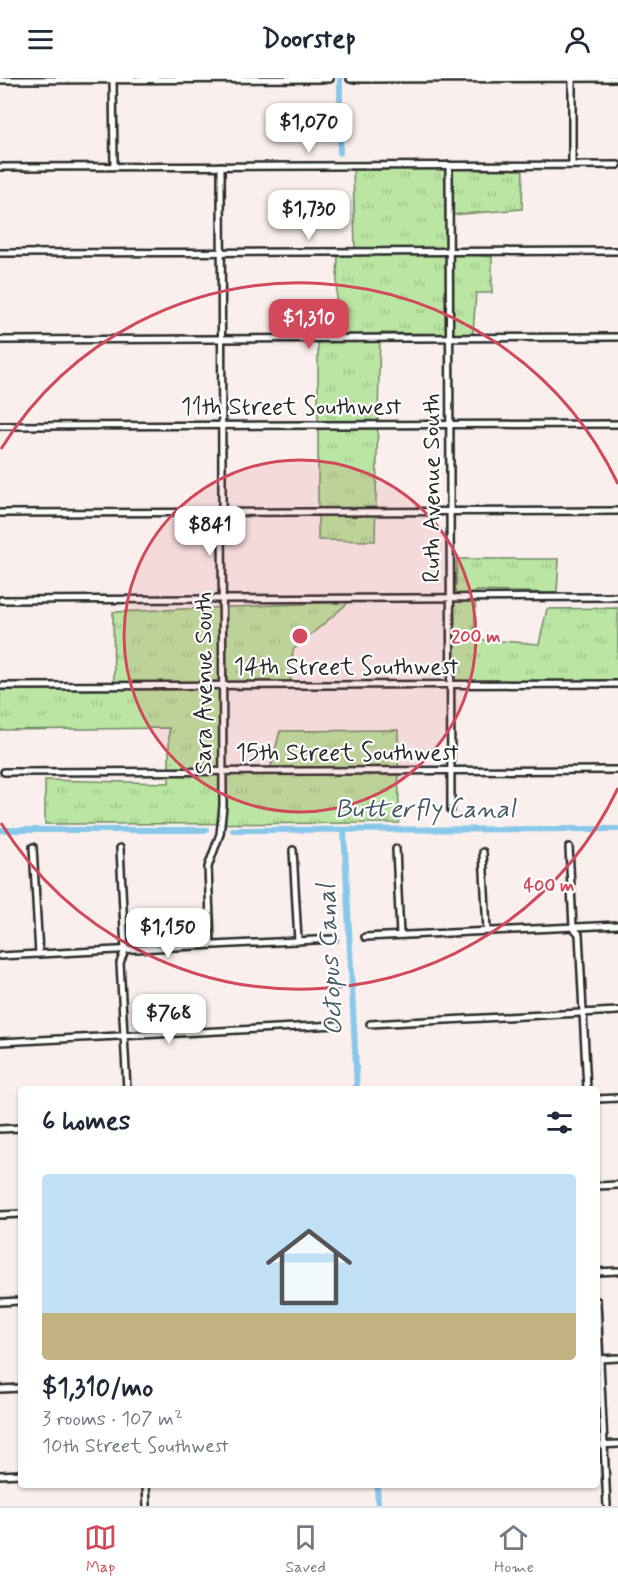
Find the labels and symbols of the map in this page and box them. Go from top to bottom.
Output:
pin: $1,070 [260,103,358,154]
pin: $1,730 [260,190,358,241]
pin: $1,310 [260,299,358,350]
street label: 11th Street Southwest [181,392,402,423]
street label: Ruth Avenue South [417,393,448,583]
pin: $841 [174,506,246,557]
street label: Sara Avenue South [189,592,220,774]
text: 200 m [451,625,501,649]
centre of rings [290,626,310,646]
street label: 14th Street Southwest [234,652,459,683]
street label: 15th Street Southwest [236,738,459,769]
water label: Butterfly Canal [335,793,517,827]
text: 400 m [524,874,574,898]
water label: Octopus Canal [310,881,352,1037]
pin: $1,150 [119,908,217,959]
pin: $768 [133,994,205,1045]

